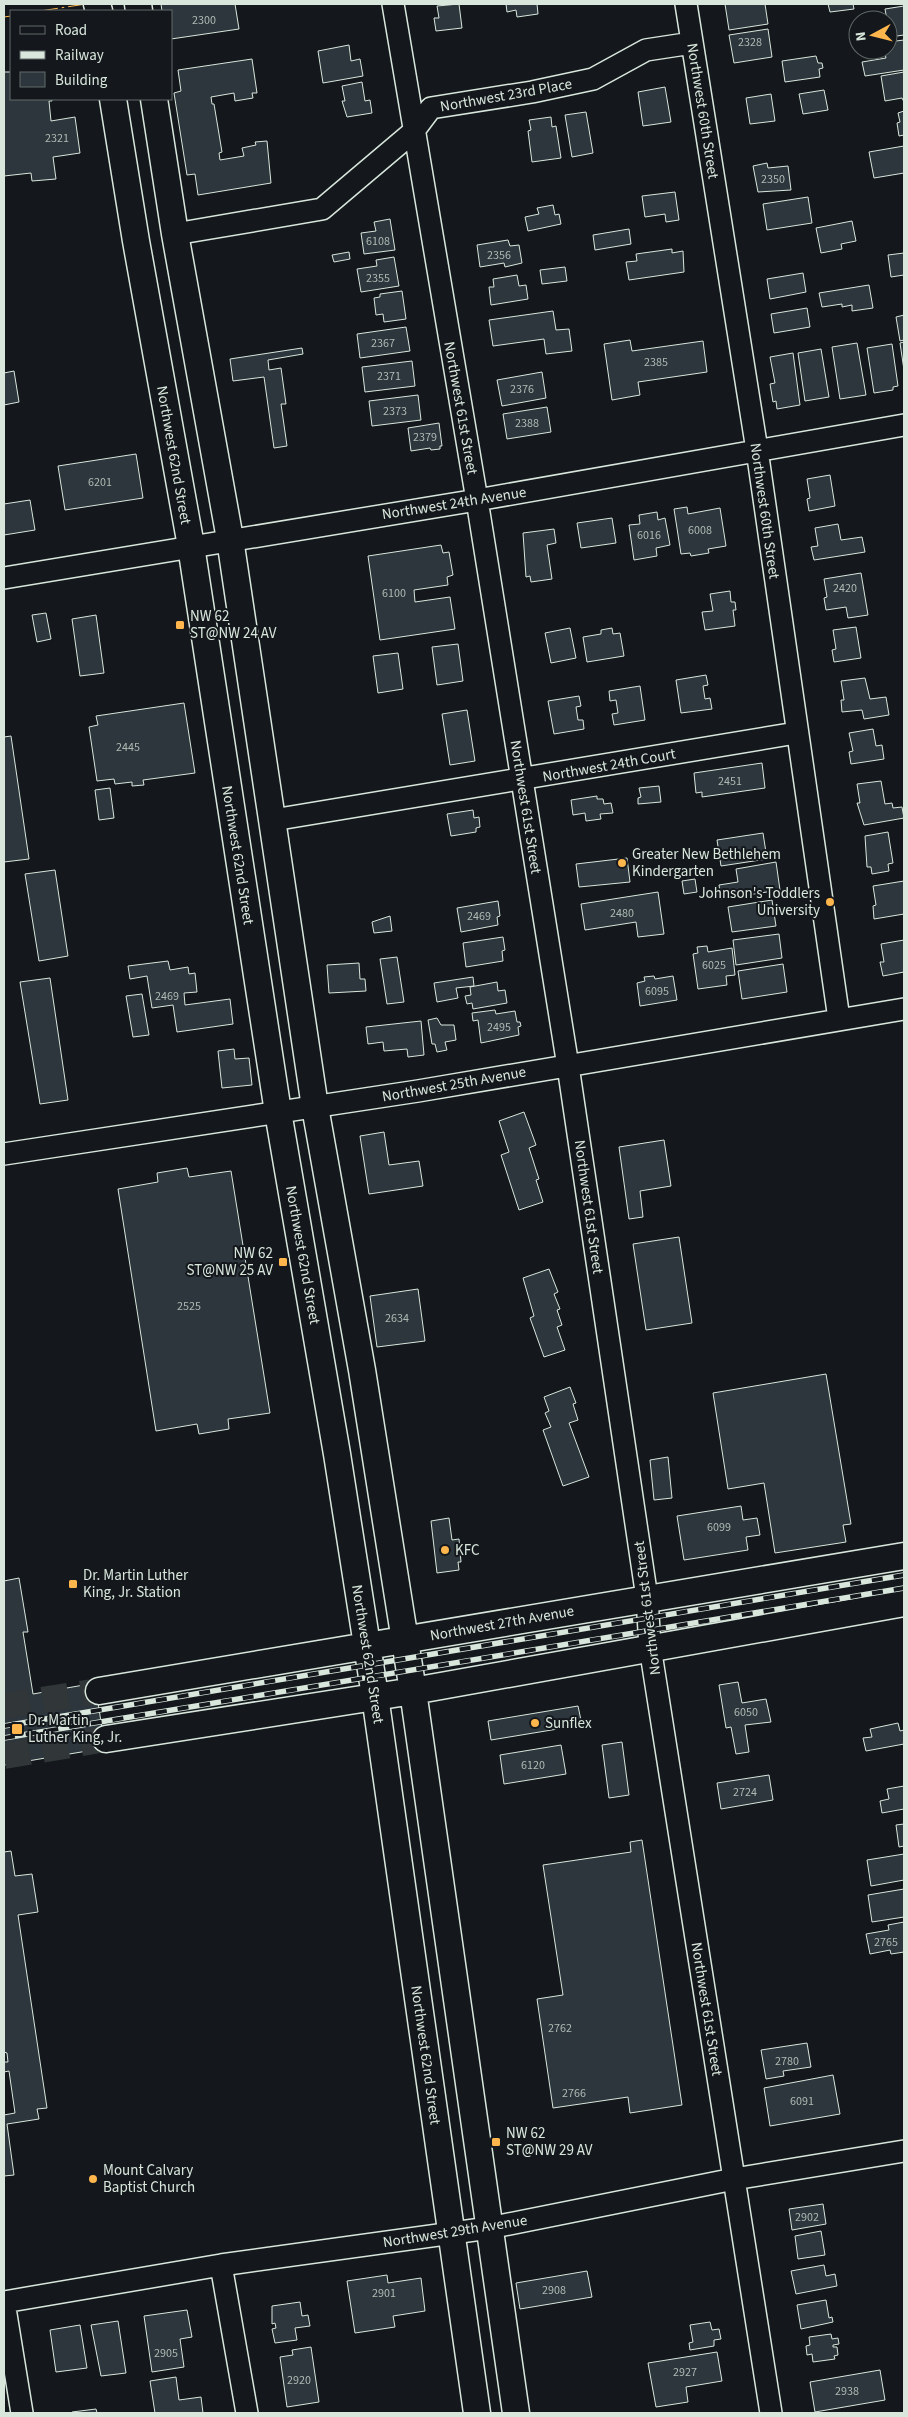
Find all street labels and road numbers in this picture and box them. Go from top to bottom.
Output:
street label: Northwest 60th Street [681,42,724,180]
street label: Northwest 23rd Place [438,74,574,117]
street label: Northwest 61st Street [438,340,483,476]
street label: Northwest 62nd Street [151,384,196,526]
street label: Northwest 60th Street [745,442,784,580]
street label: Northwest 24th Avenue [380,482,528,525]
street label: Northwest 61st Street [505,739,546,875]
street label: Northwest 24th Court [541,743,677,788]
street label: Northwest 62nd Street [216,784,259,926]
street label: Northwest 25th Avenue [380,1061,528,1107]
street label: Northwest 61st Street [569,1139,608,1275]
street label: Northwest 62nd Street [280,1184,325,1326]
street label: Northwest 61st Street [629,1540,666,1676]
street label: Northwest 62nd Street [346,1583,389,1725]
street label: Northwest 27th Avenue [428,1600,576,1646]
street label: Northwest 61st Street [686,1941,727,2077]
street label: Northwest 62nd Street [405,1984,446,2126]
street label: Northwest 29th Avenue [381,2210,529,2253]

